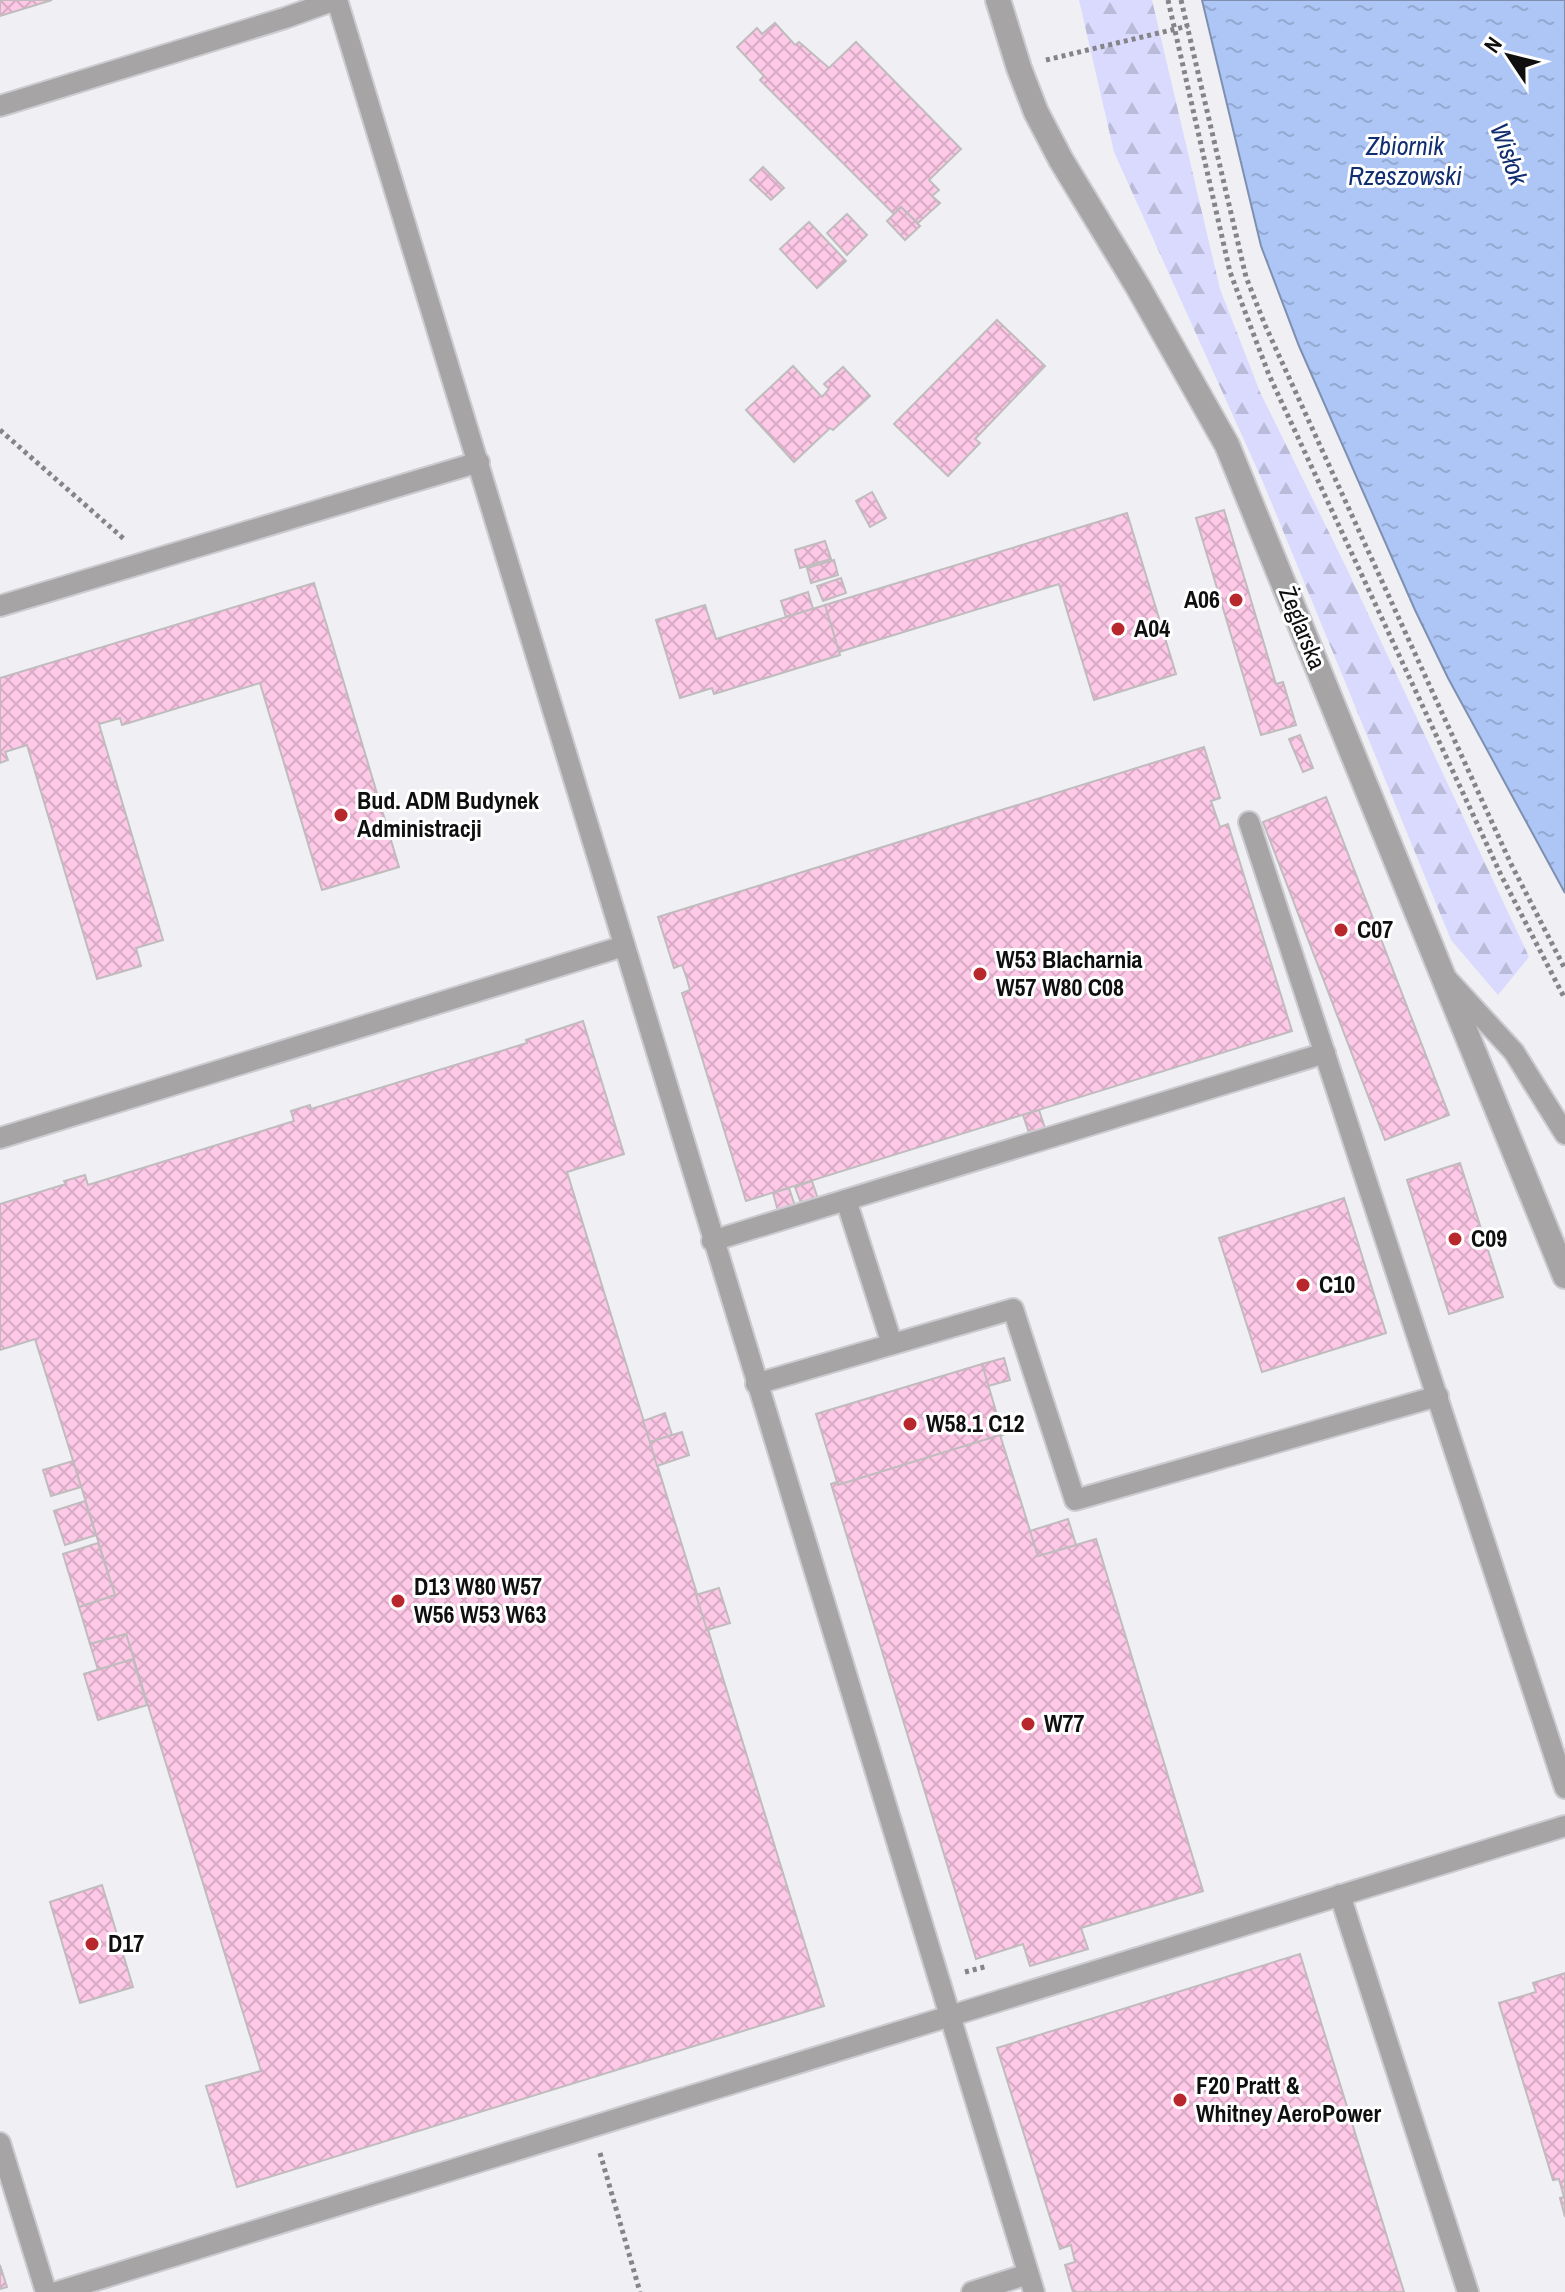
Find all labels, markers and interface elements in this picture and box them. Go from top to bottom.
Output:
north arrow [1469,16,1549,96]
text: N [1477,31,1509,58]
water label: Wisłok [1482,118,1537,191]
water label: Zbiornik Rzeszowski [1348,128,1462,193]
street label: Żeglarska [1272,582,1334,674]
place label: A06 [1184,583,1220,615]
marker: A06 [1227,591,1245,609]
place label: A04 [1134,612,1170,644]
marker: A04 [1109,620,1127,638]
place label: Bud. ADM Budynek Administracji [357,784,539,844]
marker: Bud. ADM Budynek Administracji [332,806,350,824]
place label: C07 [1357,913,1393,945]
marker: C07 [1332,921,1350,939]
place label: W53 Blacharnia W57 W80 C08 [996,943,1143,1003]
marker: W53 Blacharnia W57 W80 C08 [971,965,989,983]
place label: C09 [1471,1222,1507,1254]
marker: C09 [1446,1230,1464,1248]
place label: C10 [1319,1268,1355,1300]
marker: C10 [1294,1276,1312,1294]
place label: W58.1 C12 [926,1407,1025,1439]
marker: W58.1 C12 [901,1415,919,1433]
place label: D13 W80 W57 W56 W53 W63 [414,1570,546,1630]
marker: D13 W80 W57 W56 W53 W63 [389,1592,407,1610]
place label: W77 [1044,1707,1085,1739]
marker: W77 [1019,1715,1037,1733]
place label: D17 [108,1927,144,1959]
marker: D17 [83,1935,101,1953]
place label: F20 Pratt & Whitney AeroPower [1196,2069,1382,2129]
marker: F20 Pratt & Whitney AeroPower [1171,2091,1189,2109]

